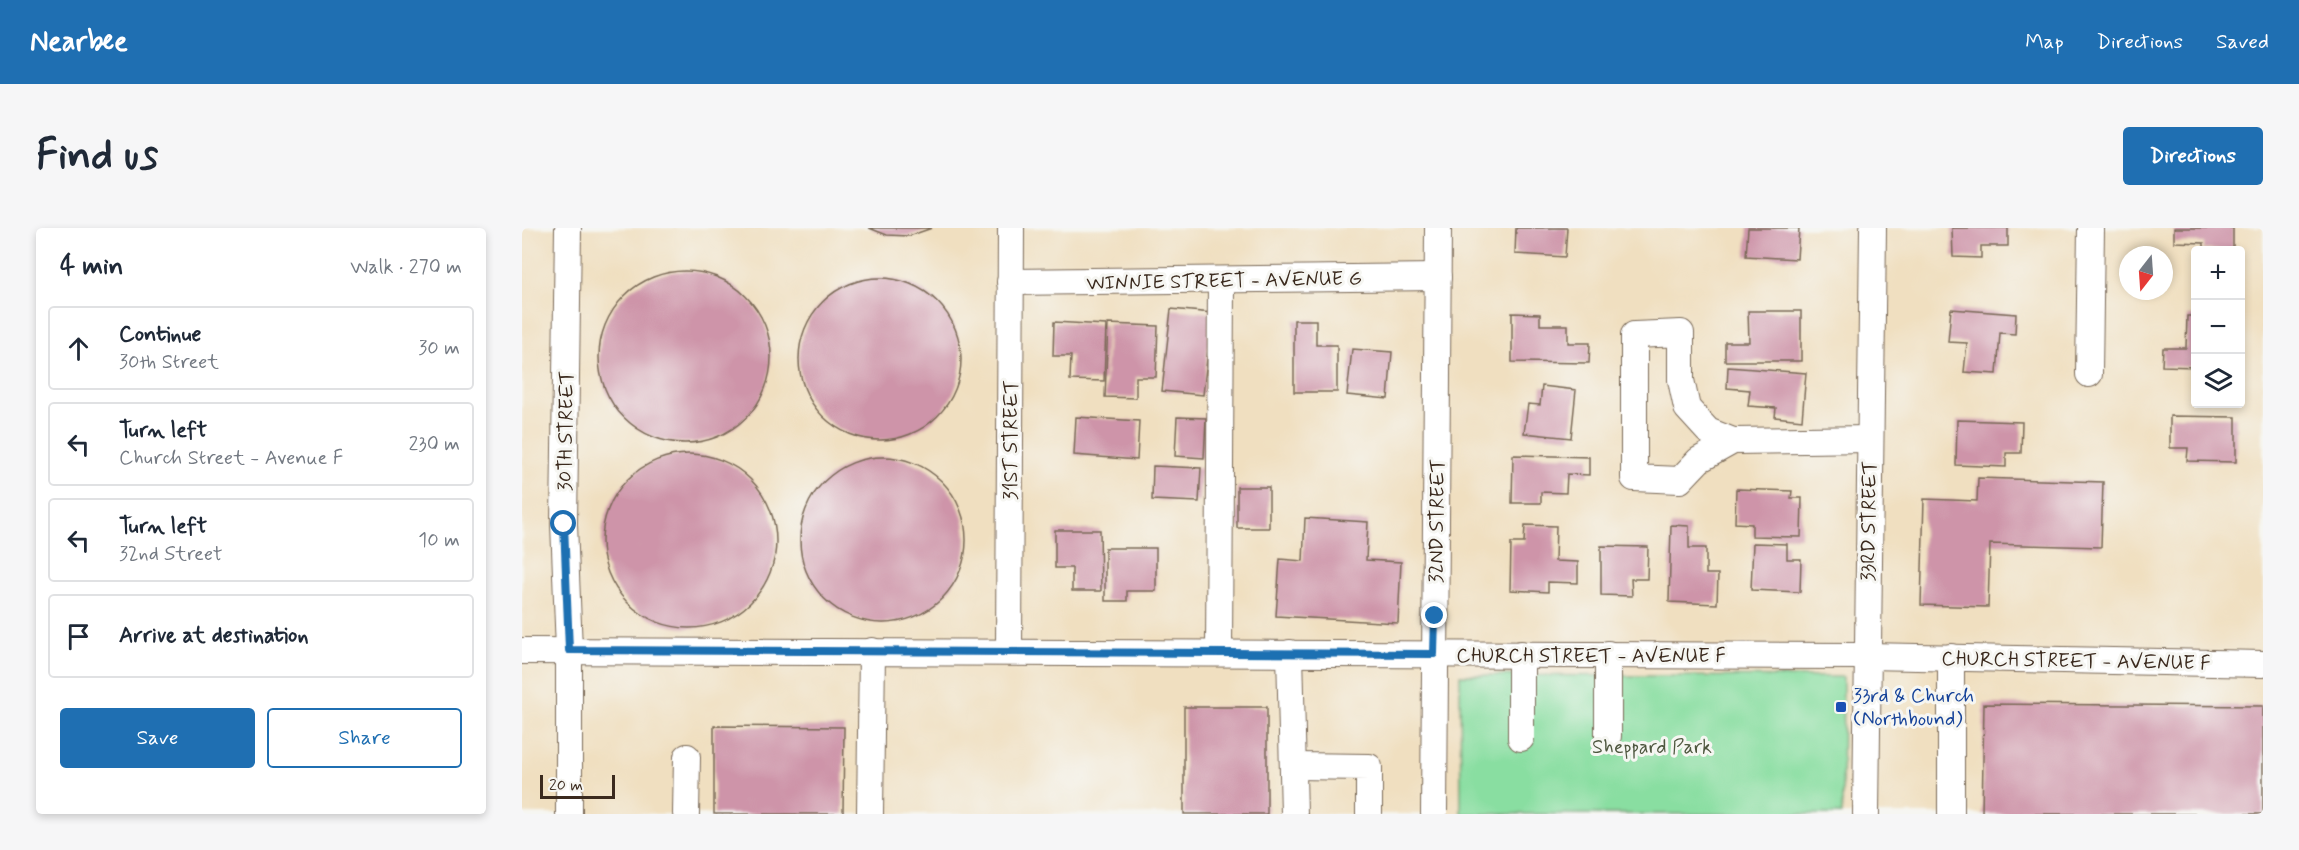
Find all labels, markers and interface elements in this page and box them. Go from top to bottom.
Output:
text: Nearbee [30,24,128,61]
text: Map [2025,28,2064,56]
text: Directions [2097,28,2183,56]
text: Saved [2216,28,2269,56]
button: Directions [2123,127,2263,185]
text: Find us [36,129,158,184]
north arrow [2119,246,2173,300]
map controls [2191,246,2245,408]
button: + [2191,246,2245,300]
text: 4 min [60,250,123,284]
text: Walk · 270 m [350,254,462,281]
street label: WINNIE STREET - AVENUE G [1086,266,1362,297]
button: − [2191,300,2245,354]
text: Continue [119,321,201,349]
icon: ahead [62,332,95,365]
text: 30 m [418,335,460,362]
text: 30th Street [119,349,219,376]
button: layers [2191,354,2245,408]
street label: 30TH STREET [552,371,581,491]
street label: 31ST STREET [998,380,1025,500]
text: Turn left [119,417,207,445]
icon: left [62,428,95,461]
text: 230 m [408,431,460,458]
text: Church Street - Avenue F [119,445,343,472]
street label: 32ND STREET [1423,459,1452,583]
street label: 33RD STREET [1855,460,1884,582]
route start [550,510,576,536]
text: Turn left [119,513,207,541]
icon: left [62,524,95,557]
text: 10 m [418,527,460,554]
text: 32nd Street [119,541,222,568]
route end [1421,602,1447,628]
icon: arrive [62,620,95,653]
text: Arrive at destination [119,622,309,650]
street label: CHURCH STREET - AVENUE F [1456,643,1726,670]
street label: CHURCH STREET - AVENUE F [1941,646,2211,677]
place label: 33rd & Church (Northbound) [1853,683,1974,733]
marker: 33rd & Church (Northbound) [1834,700,1848,714]
button: Save [60,708,255,768]
button: Share [267,708,462,768]
park label: Sheppard Park [1592,734,1712,761]
scale bar [540,772,615,800]
text: 20 m [549,775,583,796]

